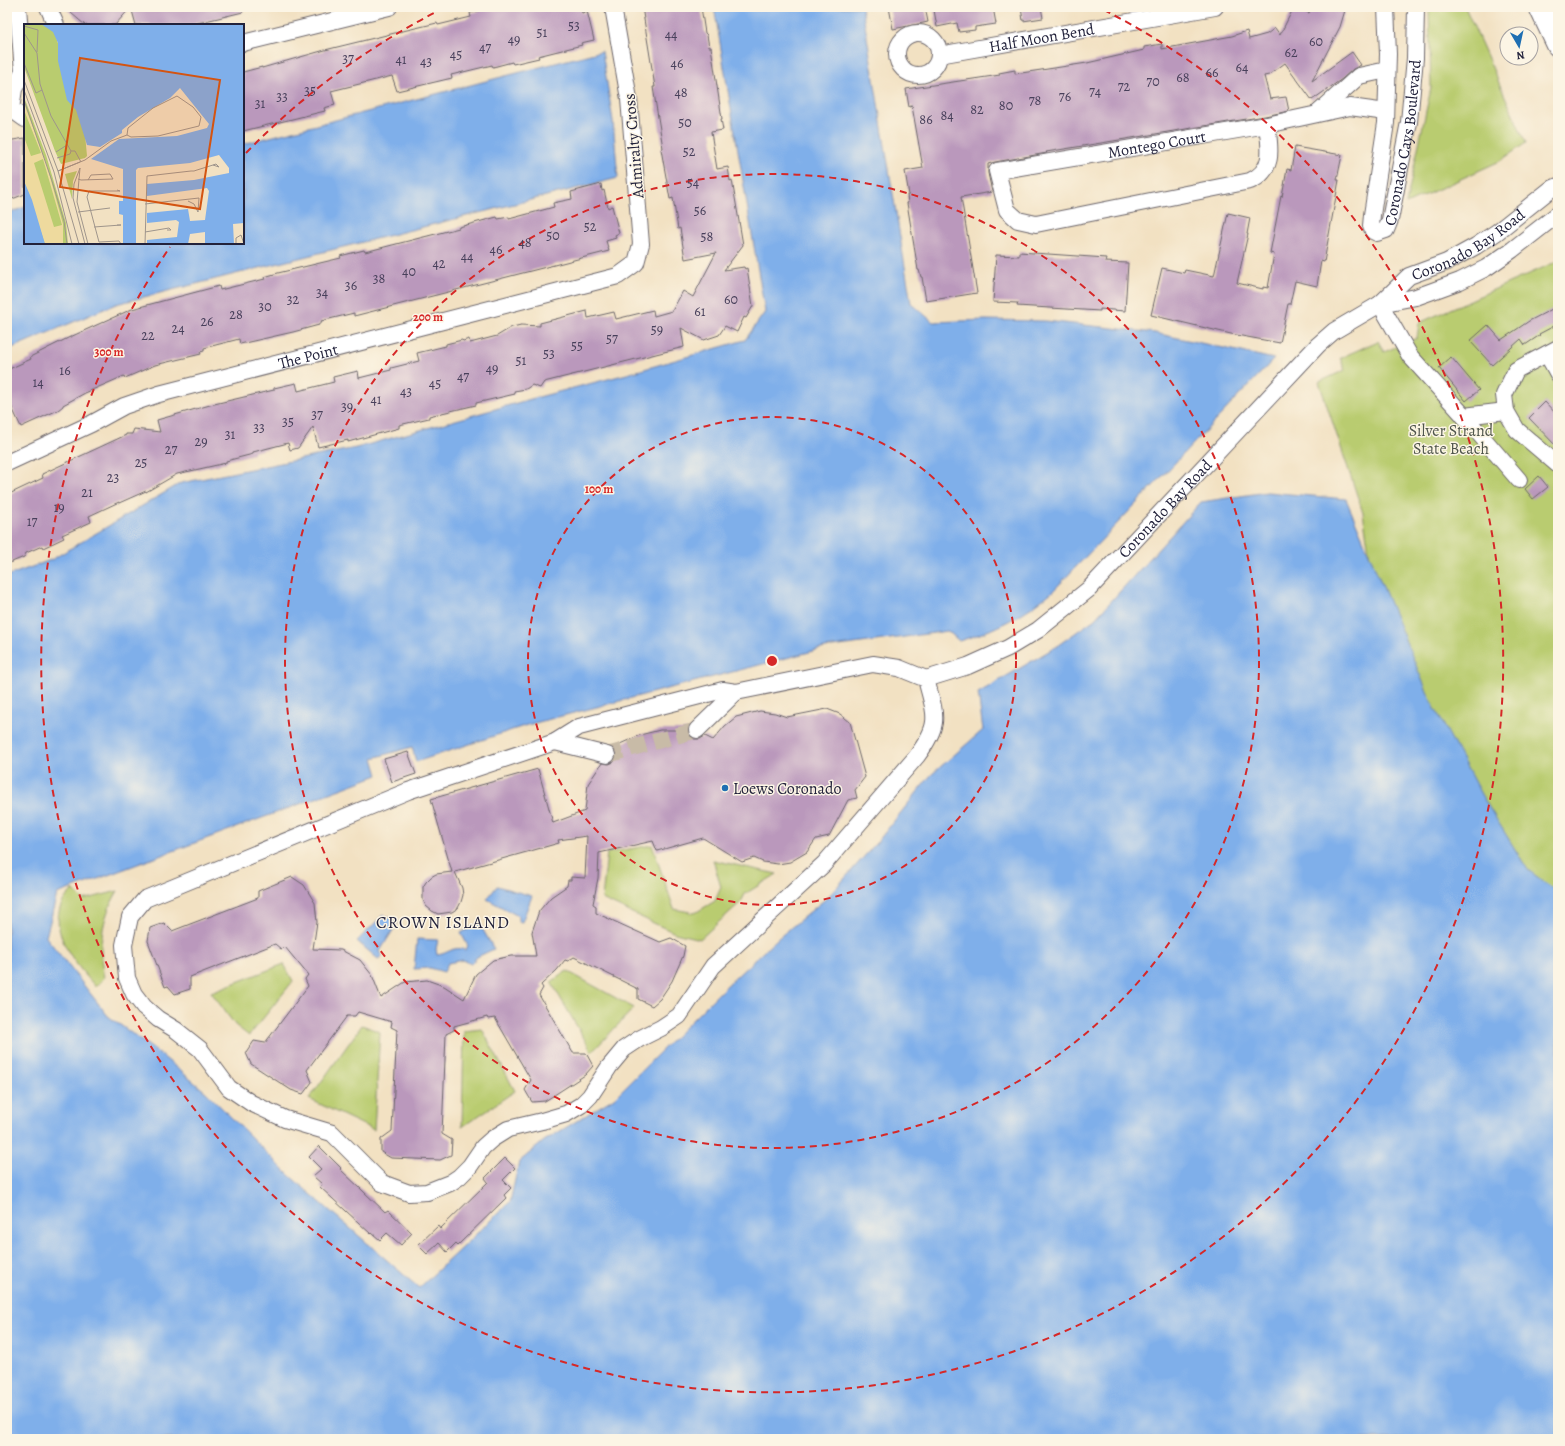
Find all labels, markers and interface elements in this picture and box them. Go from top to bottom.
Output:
house number: 53 [568,16,580,35]
street label: Half Moon Bend [987,18,1096,58]
house number: 51 [537,23,548,42]
inset map [24,24,244,244]
house number: 44 [665,25,677,44]
north arrow [1499,26,1539,66]
house number: 49 [508,30,520,49]
house number: 60 [1309,32,1323,51]
house number: 47 [479,38,491,57]
house number: 62 [1284,43,1298,62]
house number: 45 [450,45,462,64]
text: N [1515,47,1526,63]
house number: 37 [342,49,354,68]
house number: 41 [395,50,407,69]
house number: 43 [420,52,432,71]
house number: 46 [671,54,683,73]
house number: 64 [1236,58,1248,77]
street label: Coronado Cays Boulevard [1379,58,1427,229]
house number: 66 [1206,63,1218,82]
house number: 68 [1176,68,1190,87]
house number: 70 [1146,72,1160,91]
house number: 72 [1118,77,1131,96]
house number: 35 [304,81,316,100]
house number: 74 [1089,82,1101,101]
house number: 48 [674,83,688,102]
house number: 33 [276,87,288,106]
house number: 76 [1059,87,1071,106]
house number: 78 [1029,91,1042,110]
street label: Admiralty Cross [618,93,650,200]
house number: 31 [255,94,266,113]
house number: 80 [999,96,1013,115]
house number: 82 [970,100,984,119]
house number: 84 [940,106,954,125]
house number: 86 [919,110,933,129]
house number: 50 [678,113,692,132]
street label: Montego Court [1106,126,1207,164]
house number: 52 [683,142,696,161]
house number: 54 [687,173,699,192]
house number: 56 [694,201,706,220]
street label: Coronado Bay Road [1409,204,1530,286]
house number: 52 [584,217,597,236]
house number: 50 [546,226,560,245]
house number: 58 [701,227,714,246]
house number: 48 [518,233,532,252]
house number: 46 [490,240,502,259]
house number: 44 [461,247,473,266]
house number: 42 [433,254,446,273]
house number: 40 [402,262,416,281]
house number: 38 [373,269,386,288]
house number: 36 [345,276,357,295]
house number: 34 [316,283,328,302]
house number: 32 [287,290,300,309]
house number: 60 [724,290,738,309]
house number: 30 [258,297,272,316]
house number: 61 [694,302,706,321]
house number: 28 [229,305,243,324]
text: 200 m [413,309,443,325]
house number: 26 [200,312,214,331]
house number: 24 [172,319,185,338]
house number: 59 [651,320,663,339]
house number: 22 [141,326,155,345]
house number: 57 [606,329,618,348]
house number: 55 [571,336,583,355]
street label: The Point [276,338,340,375]
text: 300 m [94,344,124,360]
house number: 53 [543,344,555,363]
house number: 51 [516,351,527,370]
house number: 49 [486,359,498,378]
house number: 16 [59,361,71,380]
house number: 47 [457,367,469,386]
house number: 14 [32,373,44,392]
house number: 45 [429,374,441,393]
house number: 43 [400,382,412,401]
house number: 41 [370,390,382,409]
house number: 39 [341,397,353,416]
house number: 37 [311,405,323,424]
house number: 35 [282,412,294,431]
house number: 33 [253,418,265,437]
park label: Silver Strand State Beach [1409,420,1494,460]
house number: 31 [225,425,236,444]
house number: 29 [194,432,208,451]
house number: 27 [165,440,177,459]
house number: 25 [135,453,147,472]
street label: Coronado Bay Road [1114,454,1218,563]
house number: 23 [107,468,119,487]
text: 100 m [585,481,613,497]
house number: 21 [81,483,93,502]
house number: 19 [53,498,65,517]
house number: 17 [27,512,37,531]
centre of rings [765,654,779,668]
place label: Loews Coronado [733,778,842,800]
marker: Loews Coronado [720,783,730,793]
district label: CROWN ISLAND [376,911,510,934]

